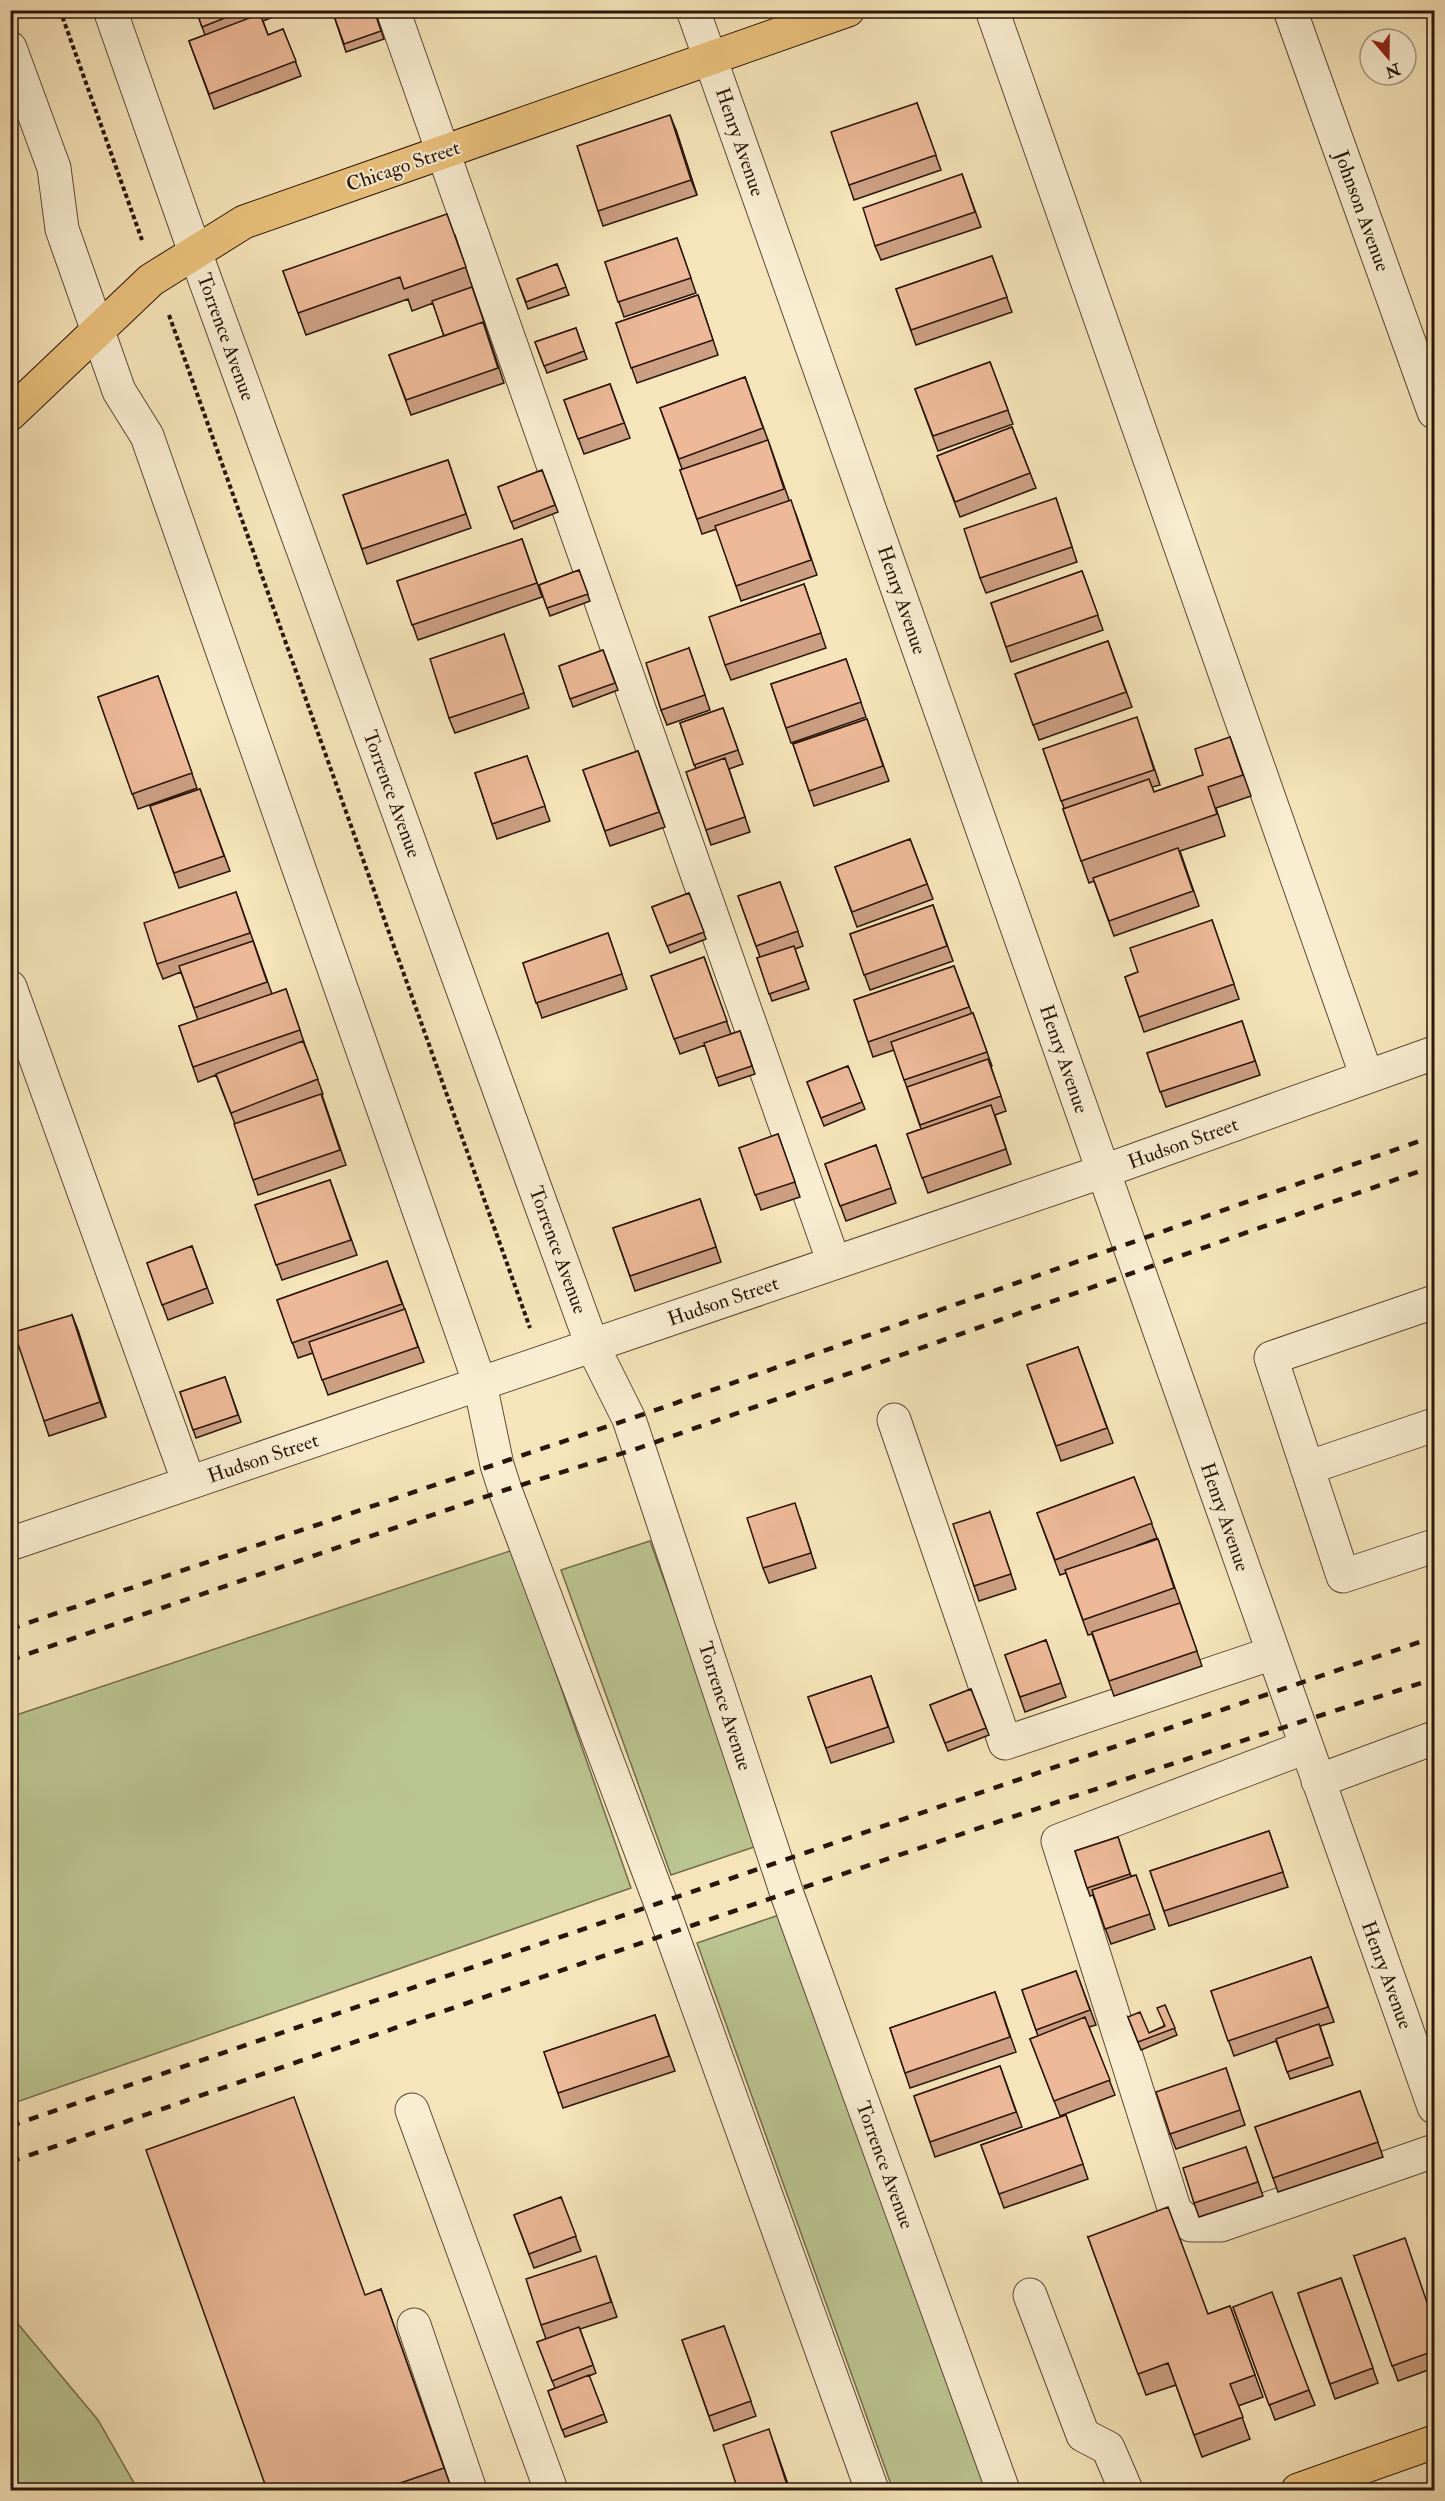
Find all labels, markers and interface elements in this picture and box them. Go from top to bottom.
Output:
north arrow [1358,27,1418,87]
text: N [1382,58,1404,82]
street label: Henry Avenue [710,84,770,200]
street label: Chicago Street [343,135,464,197]
street label: Johnson Avenue [1328,146,1395,275]
street label: Torrence Avenue [191,270,261,404]
street label: Henry Avenue [872,542,932,658]
street label: Torrence Avenue [357,727,427,861]
street label: Henry Avenue [1034,1001,1094,1117]
street label: Hudson Street [1124,1111,1242,1175]
street label: Torrence Avenue [523,1183,593,1317]
street label: Hudson Street [664,1270,782,1332]
street label: Hudson Street [204,1427,322,1489]
street label: Henry Avenue [1195,1459,1255,1575]
street label: Torrence Avenue [692,1638,758,1774]
street label: Henry Avenue [1356,1918,1418,2032]
street label: Torrence Avenue [850,2098,920,2232]

